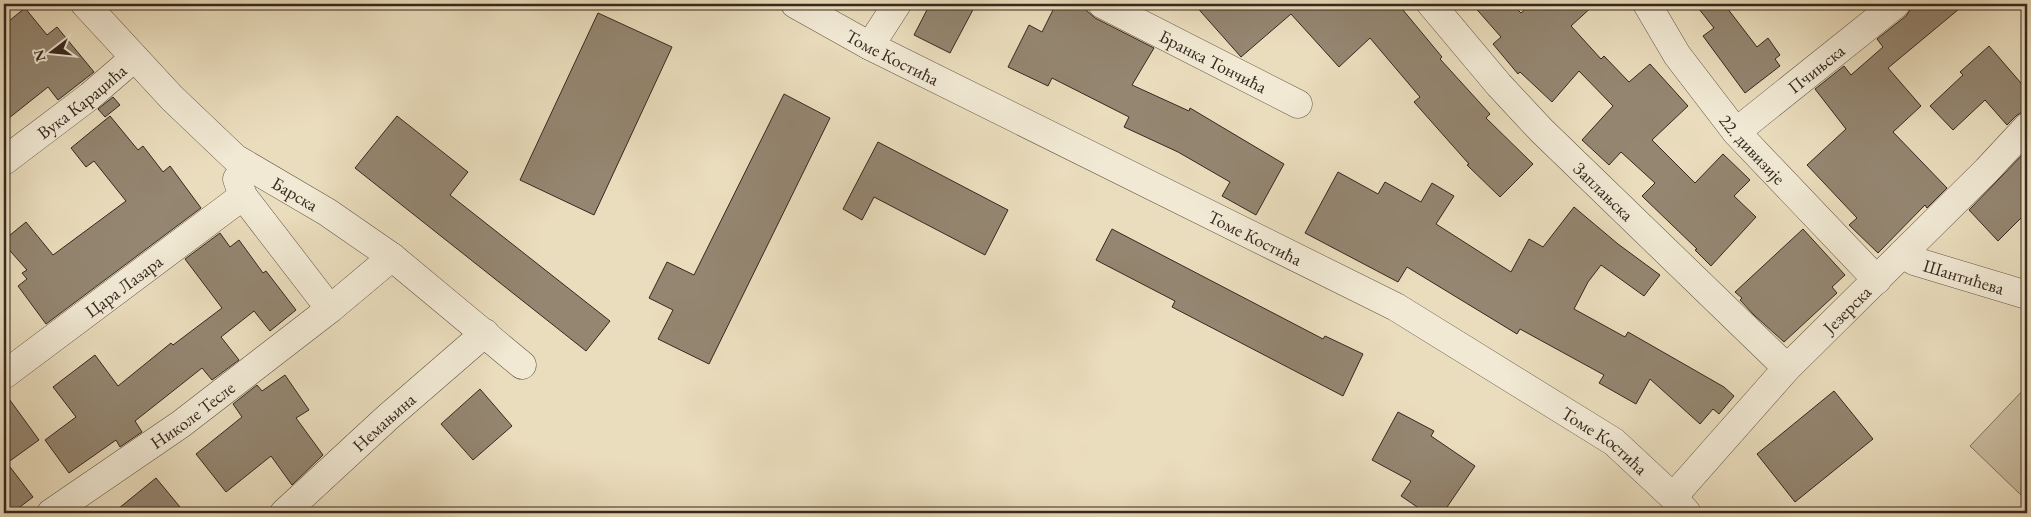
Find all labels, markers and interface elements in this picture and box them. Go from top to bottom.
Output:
street label: Томе Костића [842,23,944,90]
street label: Бранка Тончића [1156,24,1272,98]
north arrow [28,28,78,78]
street label: Пчињска [1782,38,1850,98]
text: N [29,47,50,64]
street label: Вука Караџића [32,58,132,144]
street label: 22. дивизије [1715,109,1791,189]
street label: Заплањска [1569,156,1640,226]
street label: Барска [268,171,323,216]
street label: Томе Костића [1204,204,1307,270]
street label: Цара Лазара [80,249,167,322]
street label: Шантићева [1921,253,2008,299]
street label: Језерска [1816,280,1876,339]
street label: Николе Тесле [145,376,239,453]
street label: Немањина [347,387,420,456]
street label: Томе Костића [1557,401,1653,480]

